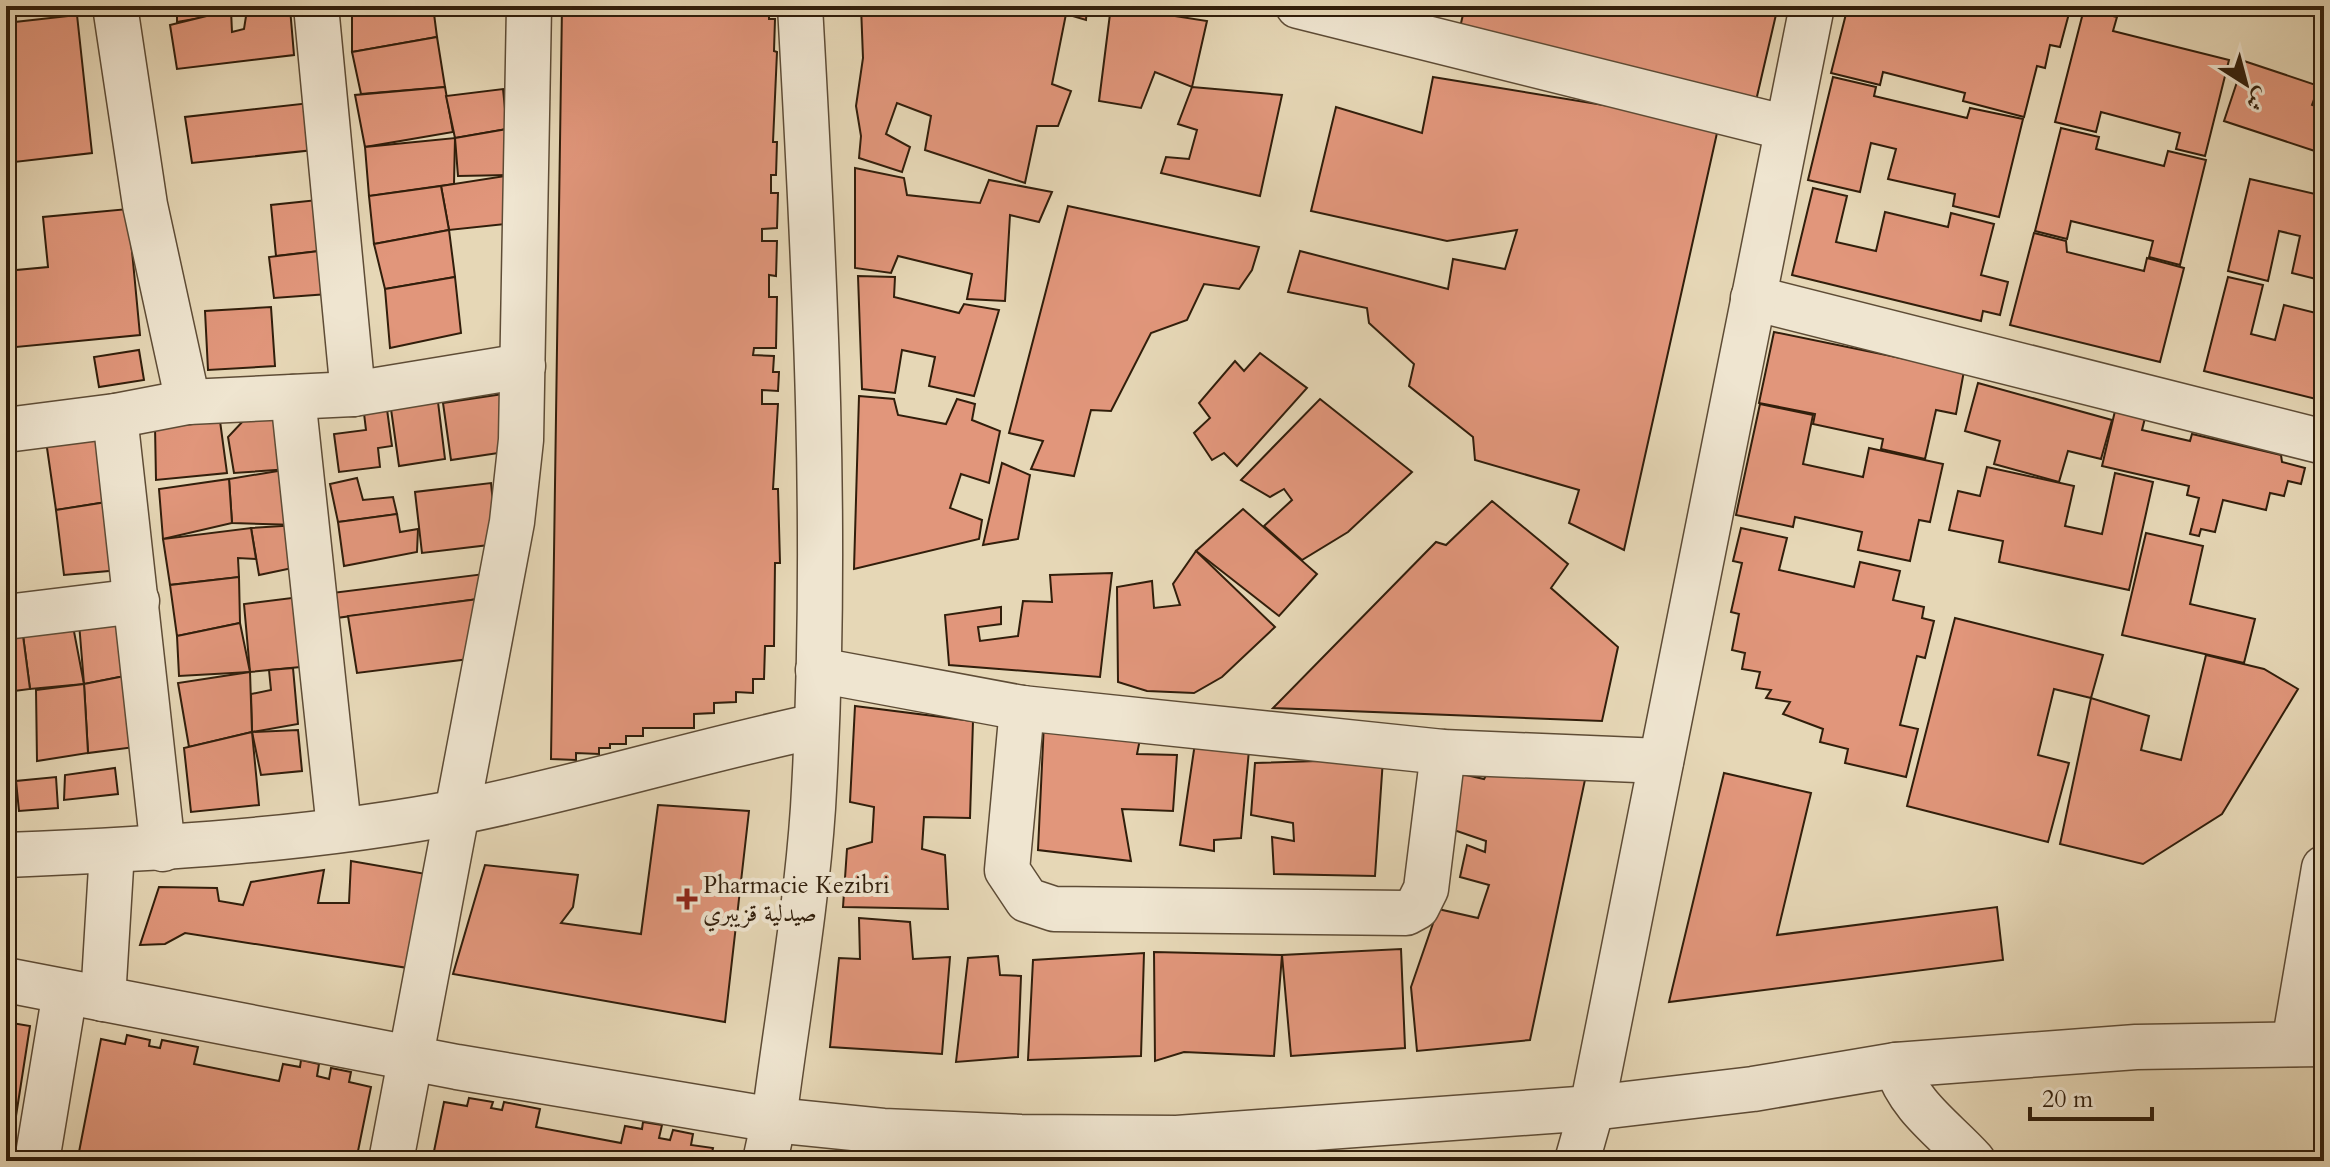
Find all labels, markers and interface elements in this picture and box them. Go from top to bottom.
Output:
north arrow [2206,44,2286,124]
text: ش [2240,81,2275,118]
place label: Pharmacie Kezibri صيدلية قزيبري [703,869,890,932]
marker: Pharmacie Kezibri صيدلية قزيبري [678,890,696,908]
scale bar [2030,1071,2152,1121]
text: 20 m [2042,1083,2094,1116]

